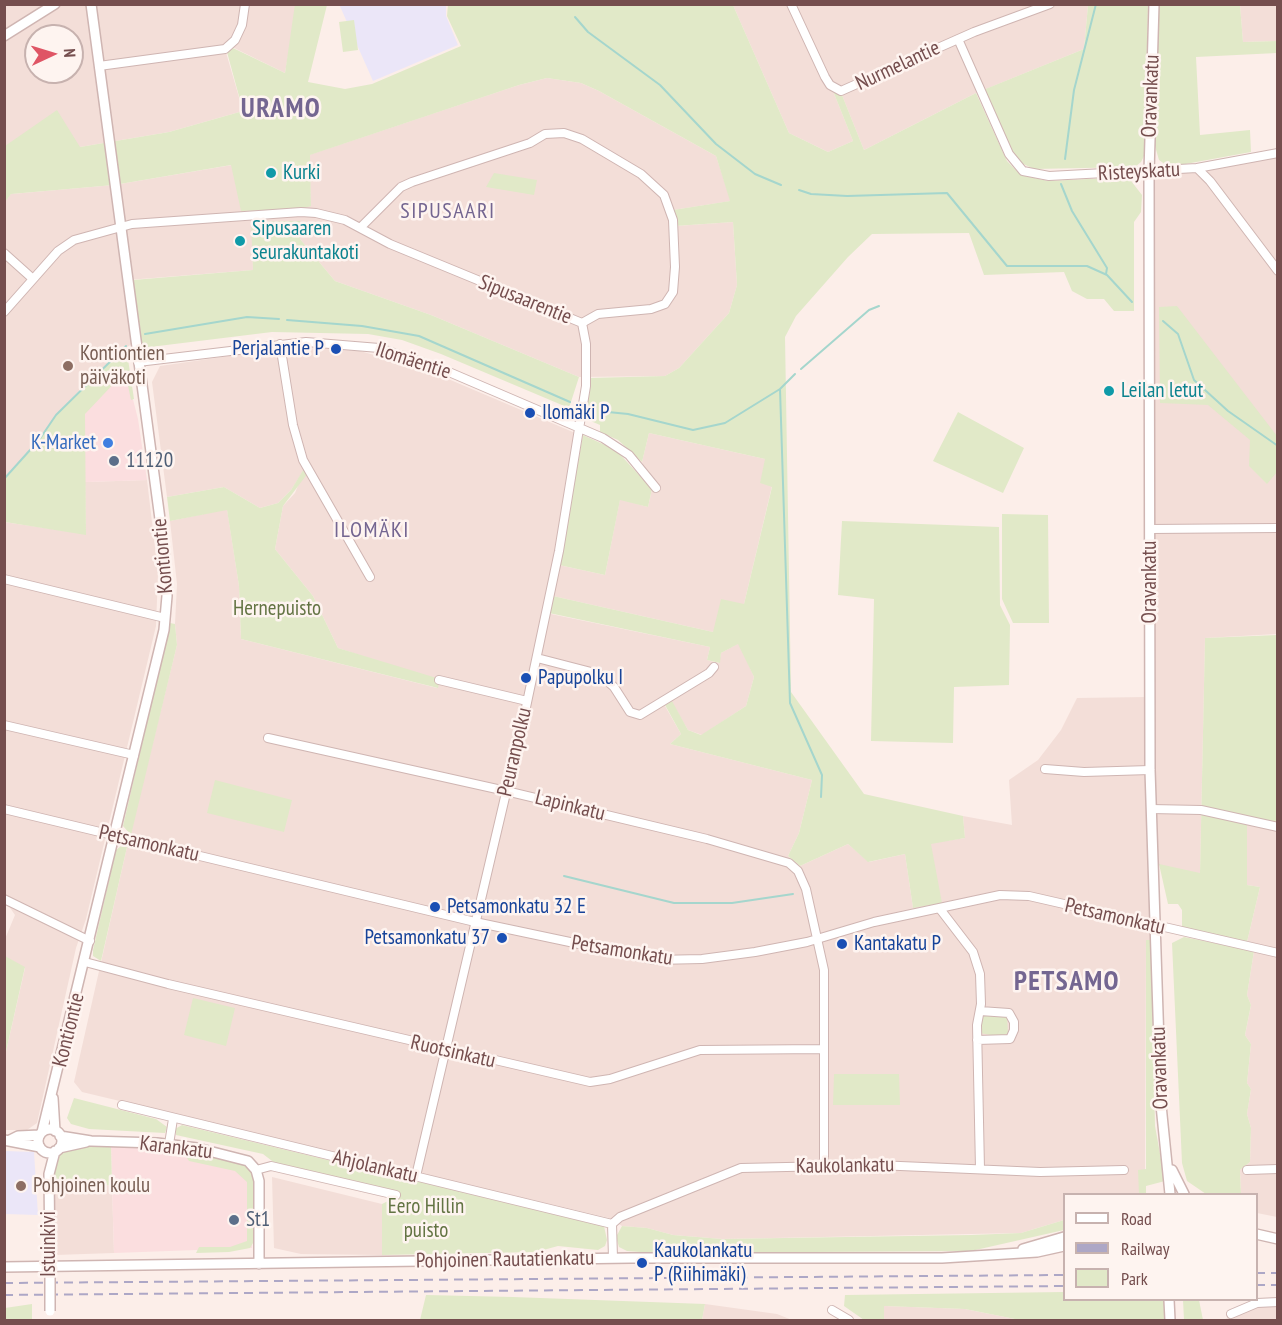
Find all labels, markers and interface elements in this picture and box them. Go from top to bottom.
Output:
north arrow [24,24,84,84]
street label: Nurmelantie [852,36,944,96]
text: N [60,48,80,58]
street label: Oravankatu [1137,54,1165,138]
district label: URAMO [241,93,321,125]
street label: Risteyskatu [1097,157,1181,187]
place label: Kurki [283,160,320,186]
marker: Kurki [264,166,278,180]
district label: SIPUSAARI [400,199,496,225]
place label: Sipusaaren seurakuntakoti [252,216,359,266]
marker: Sipusaaren seurakuntakoti [233,234,247,248]
street label: Sipusaarentie [475,270,575,330]
place label: Perjalantie P [232,336,324,362]
street label: Ilomäentie [372,337,454,385]
place label: Kontiontien päiväkoti [80,341,165,391]
marker: Perjalantie P [329,342,343,356]
marker: Kontiontien päiväkoti [61,359,75,373]
place label: Leilan letut [1121,378,1203,404]
marker: Leilan letut [1102,384,1116,398]
place label: Ilomäki P [542,400,610,426]
marker: Ilomäki P [523,406,537,420]
place label: K-Market [31,430,96,456]
marker: K-Market [101,436,115,450]
place label: 11120 [126,448,173,474]
marker: 11120 [107,454,121,468]
street label: Kontiontie [147,517,179,595]
district label: ILOMÄKI [334,518,410,544]
street label: Oravankatu [1137,541,1163,623]
park label: Hernepuisto [233,596,321,622]
place label: Papupolku I [538,665,623,691]
marker: Papupolku I [519,671,533,685]
street label: Peuranpolku [493,705,537,799]
street label: Lapinkatu [532,785,608,827]
street label: Petsamonkatu [96,820,202,868]
street label: Petsamonkatu [1062,893,1168,941]
place label: Petsamonkatu 32 E [447,894,586,920]
marker: Petsamonkatu 32 E [428,900,442,914]
place label: Petsamonkatu 37 [364,925,490,951]
marker: Petsamonkatu 37 [495,931,509,945]
street label: Petsamonkatu [570,931,674,971]
place label: Kantakatu P [854,931,941,957]
marker: Kantakatu P [835,937,849,951]
district label: PETSAMO [1014,966,1120,998]
street label: Kontiontie [48,990,90,1070]
street label: Oravankatu [1146,1026,1174,1110]
street label: Ruotsinkatu [408,1030,498,1074]
street label: Karankatu [138,1131,214,1165]
street label: Ahjolankatu [330,1145,420,1189]
street label: Kaukolankatu [796,1153,894,1179]
place label: Pohjoinen koulu [33,1173,150,1199]
marker: Pohjoinen koulu [14,1179,28,1193]
legend [1063,1193,1258,1301]
park label: Eero Hillin puisto [388,1194,464,1244]
place label: St1 [246,1207,270,1233]
text: Road [1121,1207,1152,1230]
street label: Istuinkivi [36,1211,62,1277]
marker: St1 [227,1213,241,1227]
text: Railway [1121,1237,1170,1260]
place label: Kaukolankatu P (Riihimäki) [654,1238,752,1288]
street label: Pohjoinen Rautatienkatu [416,1246,594,1274]
marker: Kaukolankatu P (Riihimäki) [635,1256,649,1270]
text: Park [1121,1267,1148,1290]

